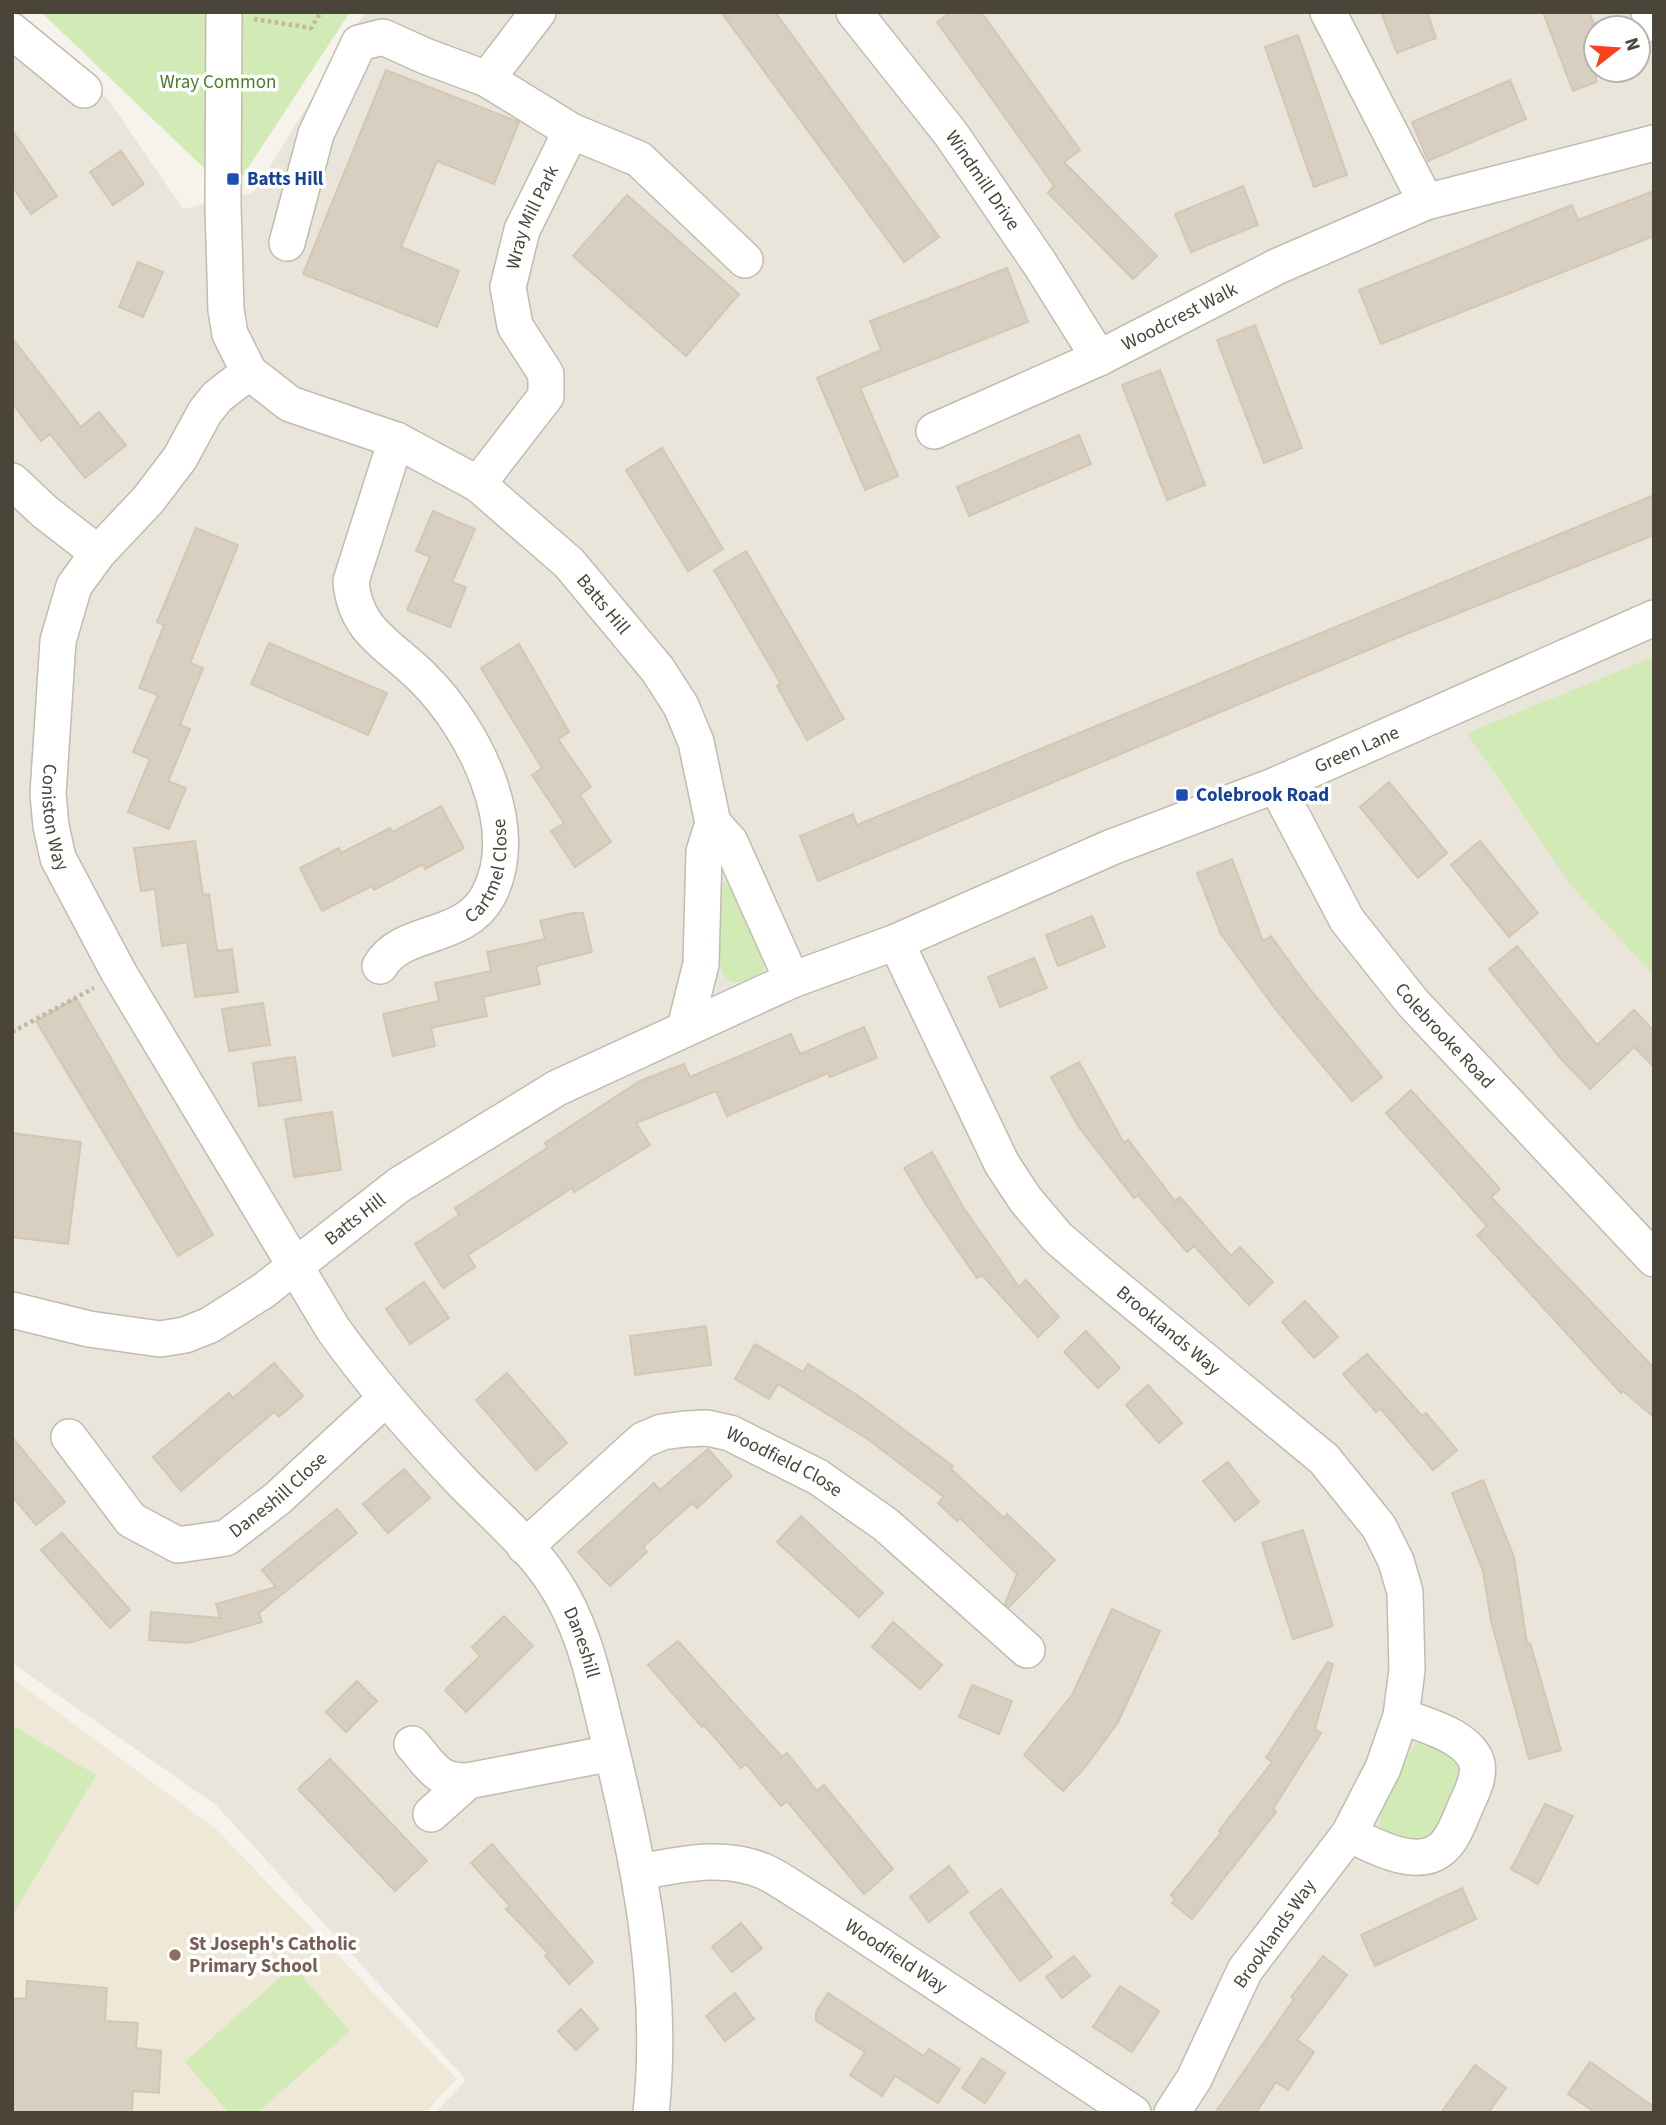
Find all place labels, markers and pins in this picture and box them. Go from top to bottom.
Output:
place label: Batts Hill [247,166,324,193]
marker: Batts Hill [225,171,241,187]
place label: Colebrook Road [1196,782,1329,809]
marker: Colebrook Road [1174,787,1190,803]
place label: St Joseph's Catholic Primary School [189,1931,357,1980]
marker: St Joseph's Catholic Primary School [167,1947,183,1963]

